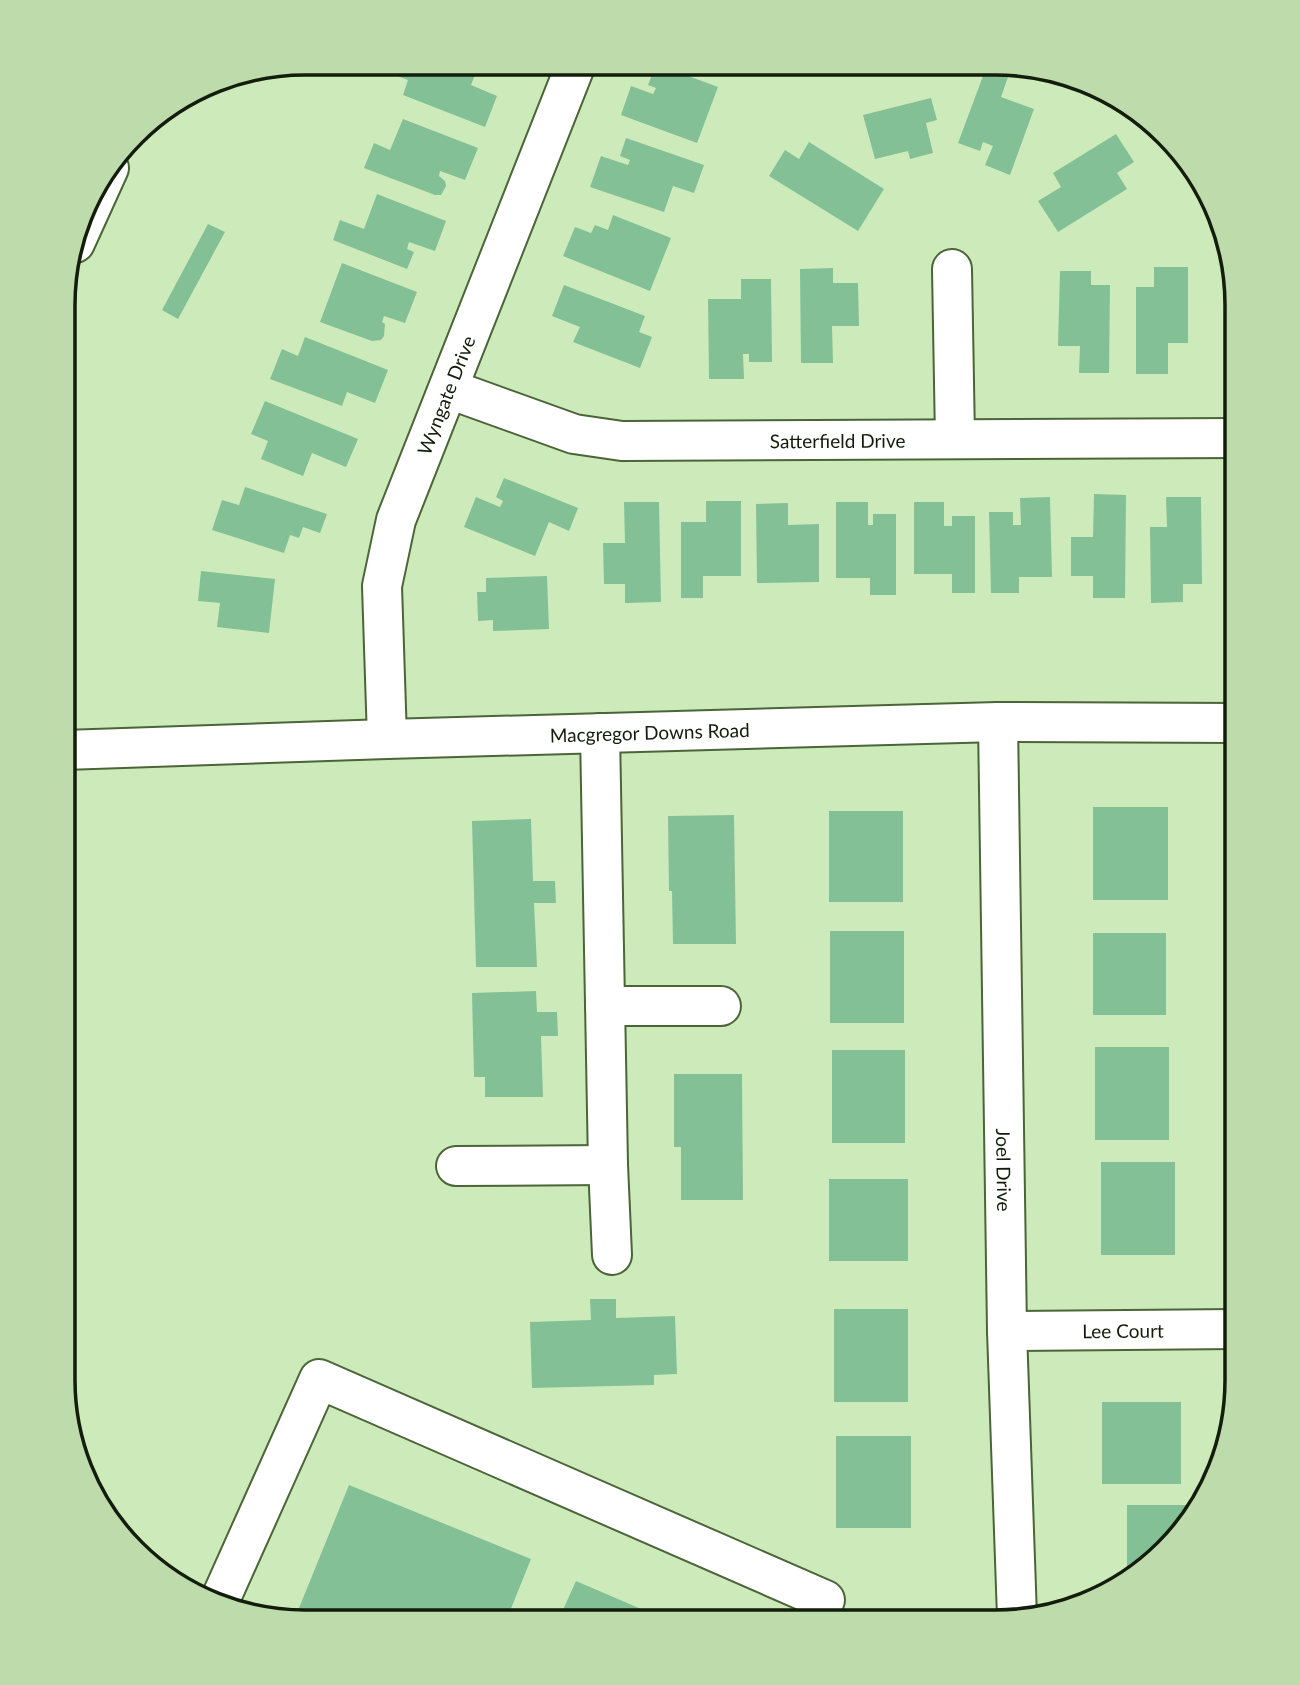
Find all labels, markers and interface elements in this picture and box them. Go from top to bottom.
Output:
street label: Wyngate Drive [412,332,479,458]
street label: Satterfield Drive [770,428,906,452]
street label: Macgregor Downs Road [549,717,750,746]
street label: Joel Drive [993,1128,1017,1212]
street label: Lee Court [1082,1318,1164,1342]

